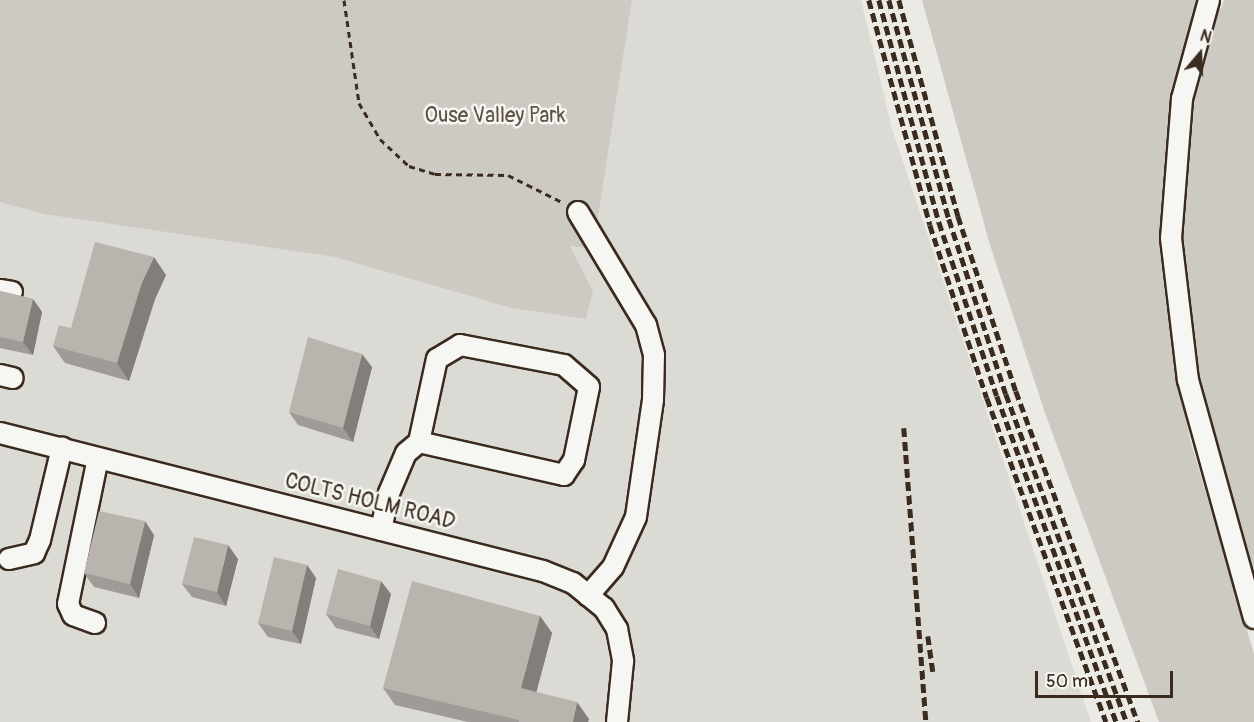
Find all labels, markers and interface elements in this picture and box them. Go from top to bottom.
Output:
north arrow [1170,24,1230,84]
text: N [1197,26,1214,48]
park label: Ouse Valley Park [424,103,566,129]
street label: COLTS HOLM ROAD [282,469,458,535]
scale bar [1038,659,1176,697]
text: 50 m [1046,670,1088,693]

